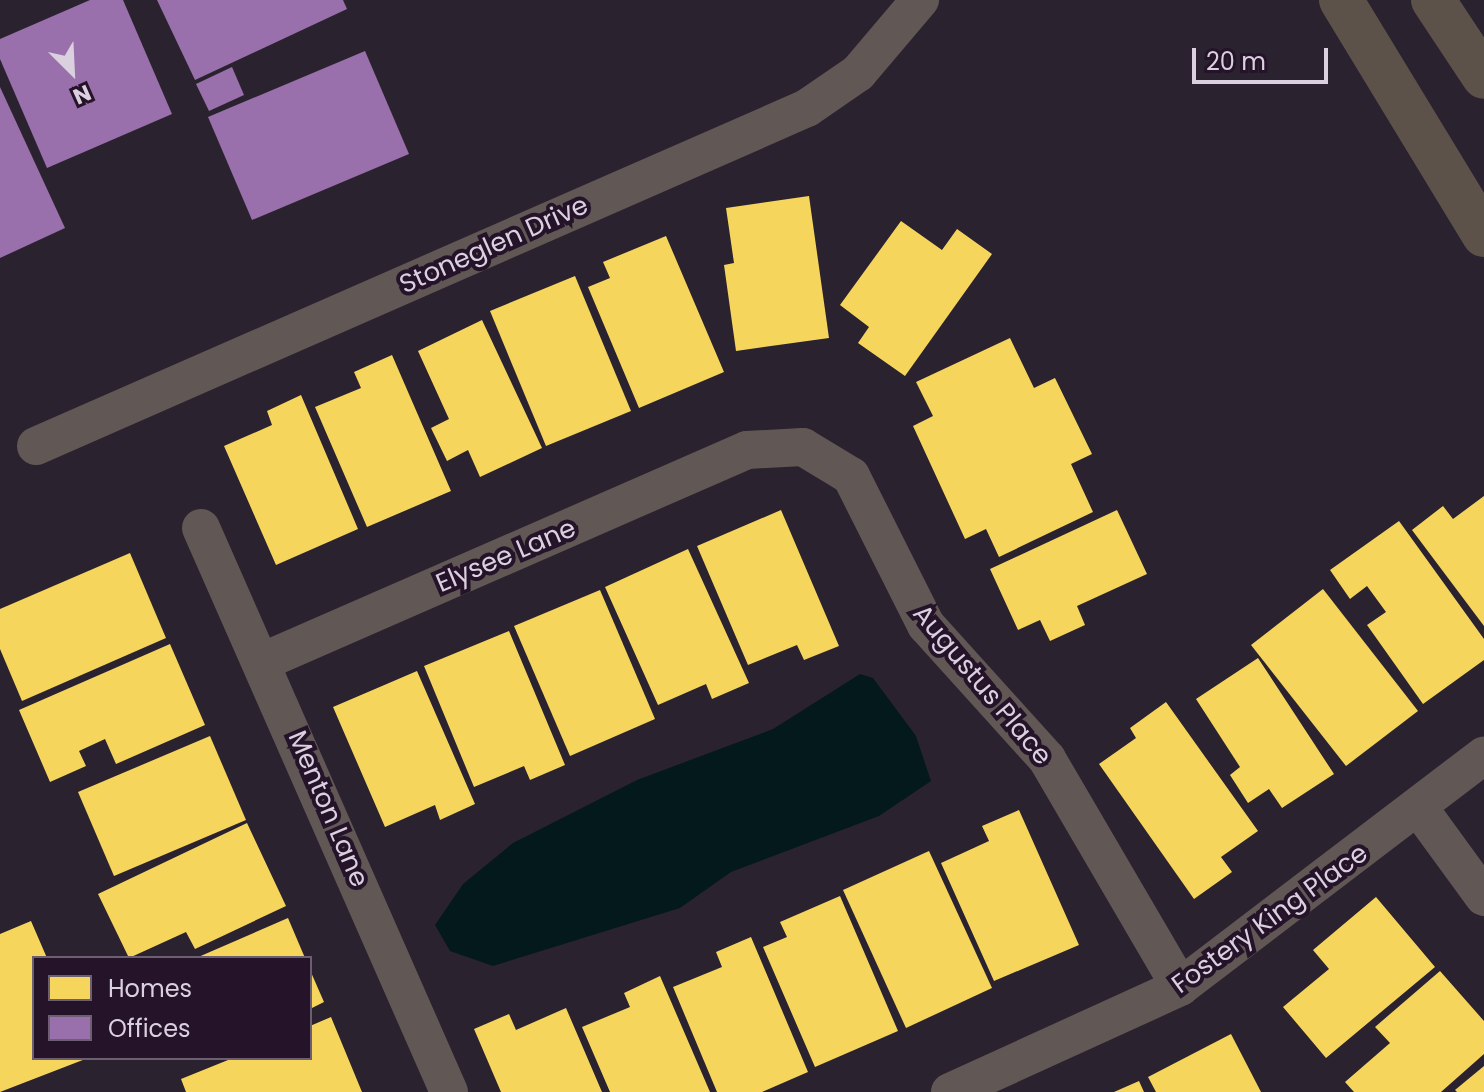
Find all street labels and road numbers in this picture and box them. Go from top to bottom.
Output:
street label: Stoneglen Drive [395,189,593,301]
street label: Elysee Lane [431,513,581,599]
street label: Augustus Place [906,599,1058,771]
street label: Menton Lane [281,726,375,892]
street label: Fostery King Place [1166,838,1374,1000]

